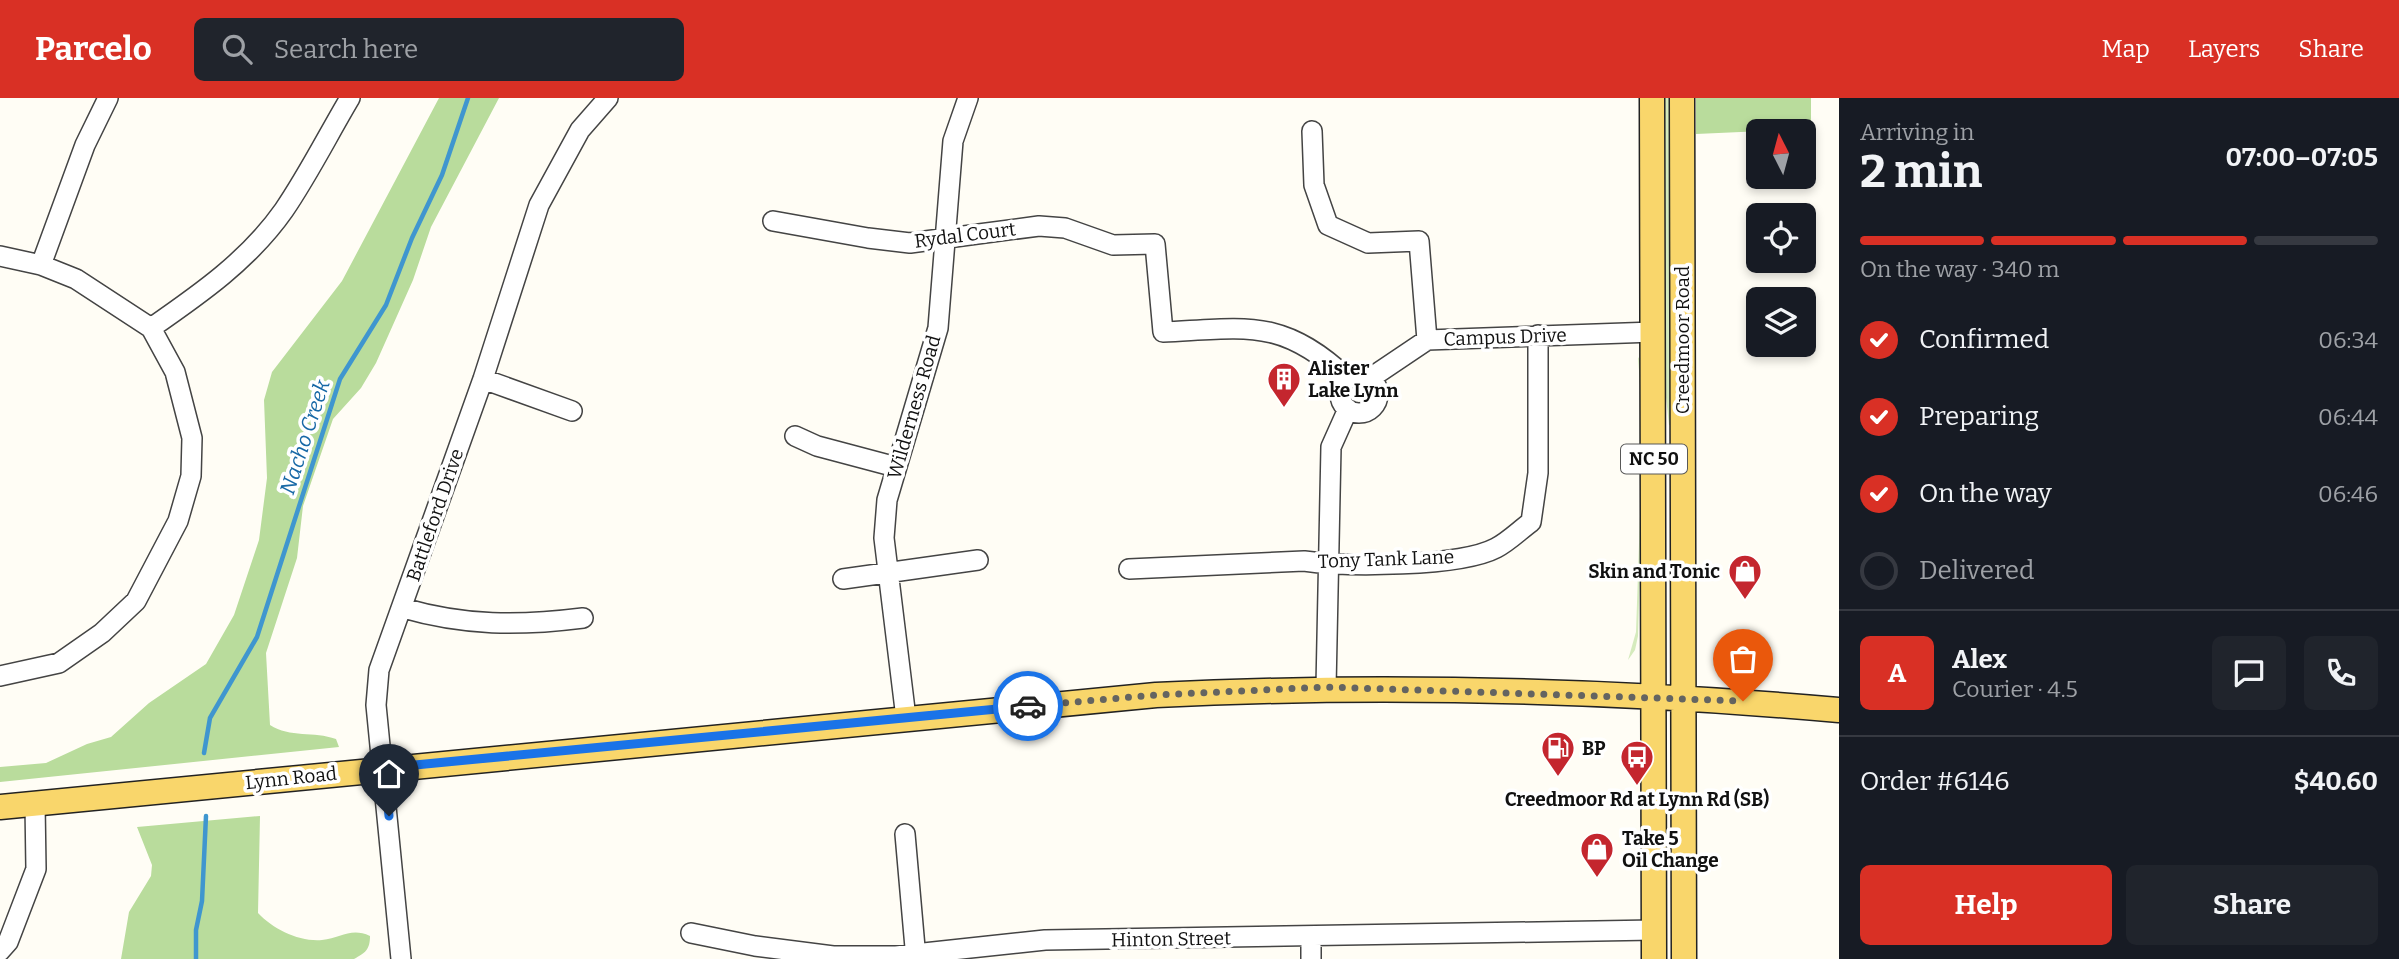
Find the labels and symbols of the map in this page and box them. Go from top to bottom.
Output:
north arrow [1746,119,1816,189]
street label: Rydal Court [913,217,1017,253]
street label: Creedmoor Road [1671,266,1694,414]
street label: Campus Drive [1443,323,1567,351]
street label: Wilderness Road [882,332,946,482]
place label: Alister Lake Lynn [1308,357,1399,402]
building icon: Alister Lake Lynn [1265,360,1303,409]
water label: Nacho Creek [274,376,336,498]
road number: NC 50 [1621,444,1687,474]
street label: Battleford Drive [402,446,468,584]
street label: Tony Tank Lane [1317,545,1455,573]
shop icon: Skin and Tonic [1726,552,1764,601]
place label: Skin and Tonic [1588,560,1720,583]
pin [1713,629,1773,701]
courier [993,671,1063,741]
fuel station icon: BP [1539,729,1577,778]
place label: BP [1582,737,1606,760]
bus stop icon: Creedmoor Rd at Lynn Rd (SB) [1618,738,1656,787]
pin [359,744,419,816]
street label: Lynn Road [244,762,338,794]
place label: Creedmoor Rd at Lynn Rd (SB) [1505,788,1769,811]
place label: Take 5 Oil Change [1622,827,1719,872]
shop icon: Take 5 Oil Change [1578,830,1616,879]
street label: Hinton Street [1111,926,1231,952]

